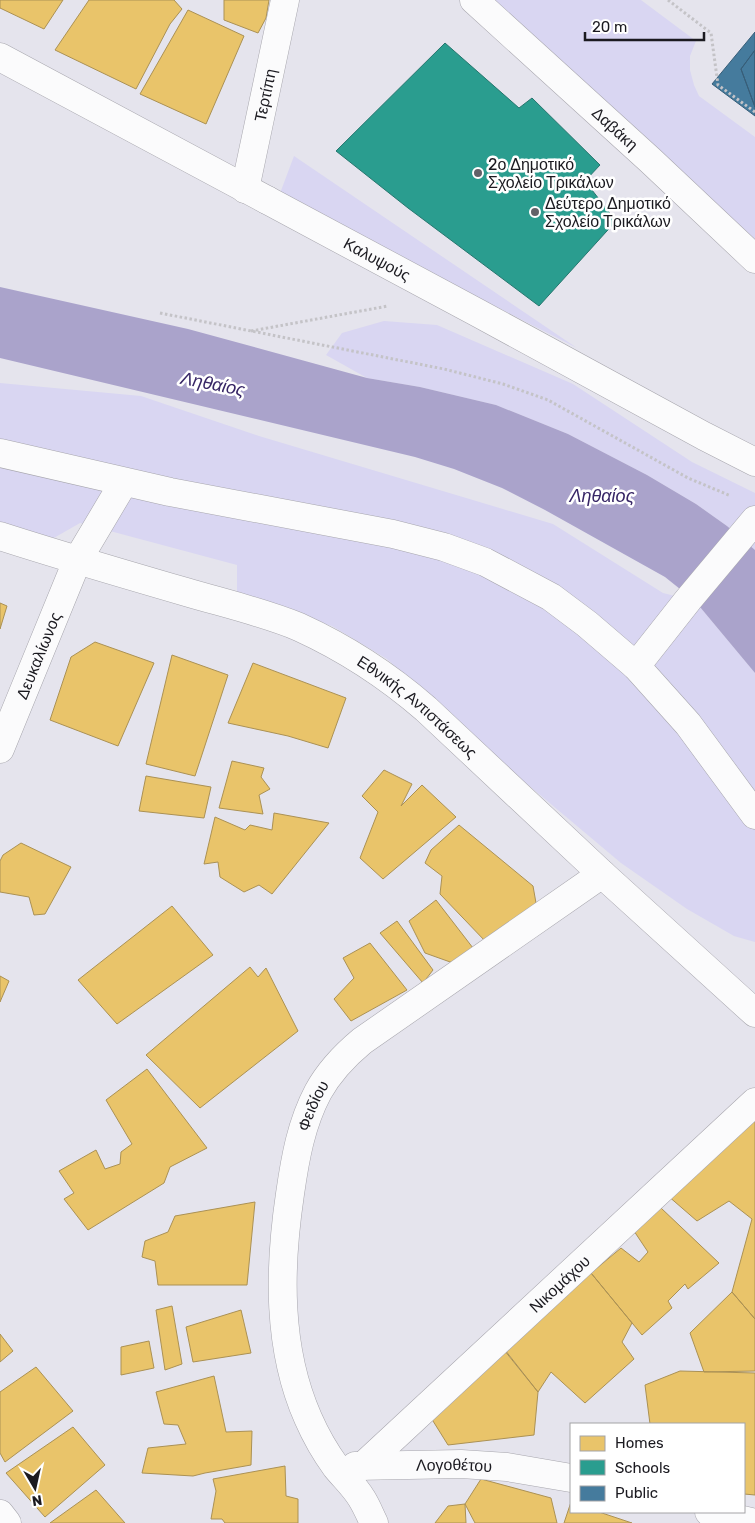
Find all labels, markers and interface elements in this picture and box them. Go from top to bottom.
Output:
scale bar [585,10,704,42]
text: 20 m [592,18,627,36]
street label: Τερτίπη [250,67,280,123]
street label: Δαβάκη [588,103,642,154]
place label: 2ο Δημοτικό Σχολείο Τρικάλων [488,155,614,192]
marker: 2ο Δημοτικό Σχολείο Τρικάλων [472,167,484,179]
place label: Δεύτερο Δημοτικό Σχολείο Τρικάλων [545,194,671,231]
marker: Δεύτερο Δημοτικό Σχολείο Τρικάλων [529,206,541,218]
street label: Καλυψούς [341,233,414,285]
water label: Ληθαίος [178,367,247,401]
water label: Ληθαίος [569,485,635,507]
street label: Δευκαλίωνος [12,609,65,702]
street label: Εθνικής Αντιστάσεως [354,651,482,762]
street label: Φειδίου [293,1077,332,1133]
street label: Νικομάχου [525,1251,594,1316]
legend [570,1423,745,1513]
text: Homes [615,1434,664,1452]
street label: Λογοθέτου [416,1454,493,1476]
text: Schools [615,1459,671,1477]
north arrow [10,1463,60,1513]
text: Public [615,1484,658,1502]
text: N [31,1491,43,1510]

